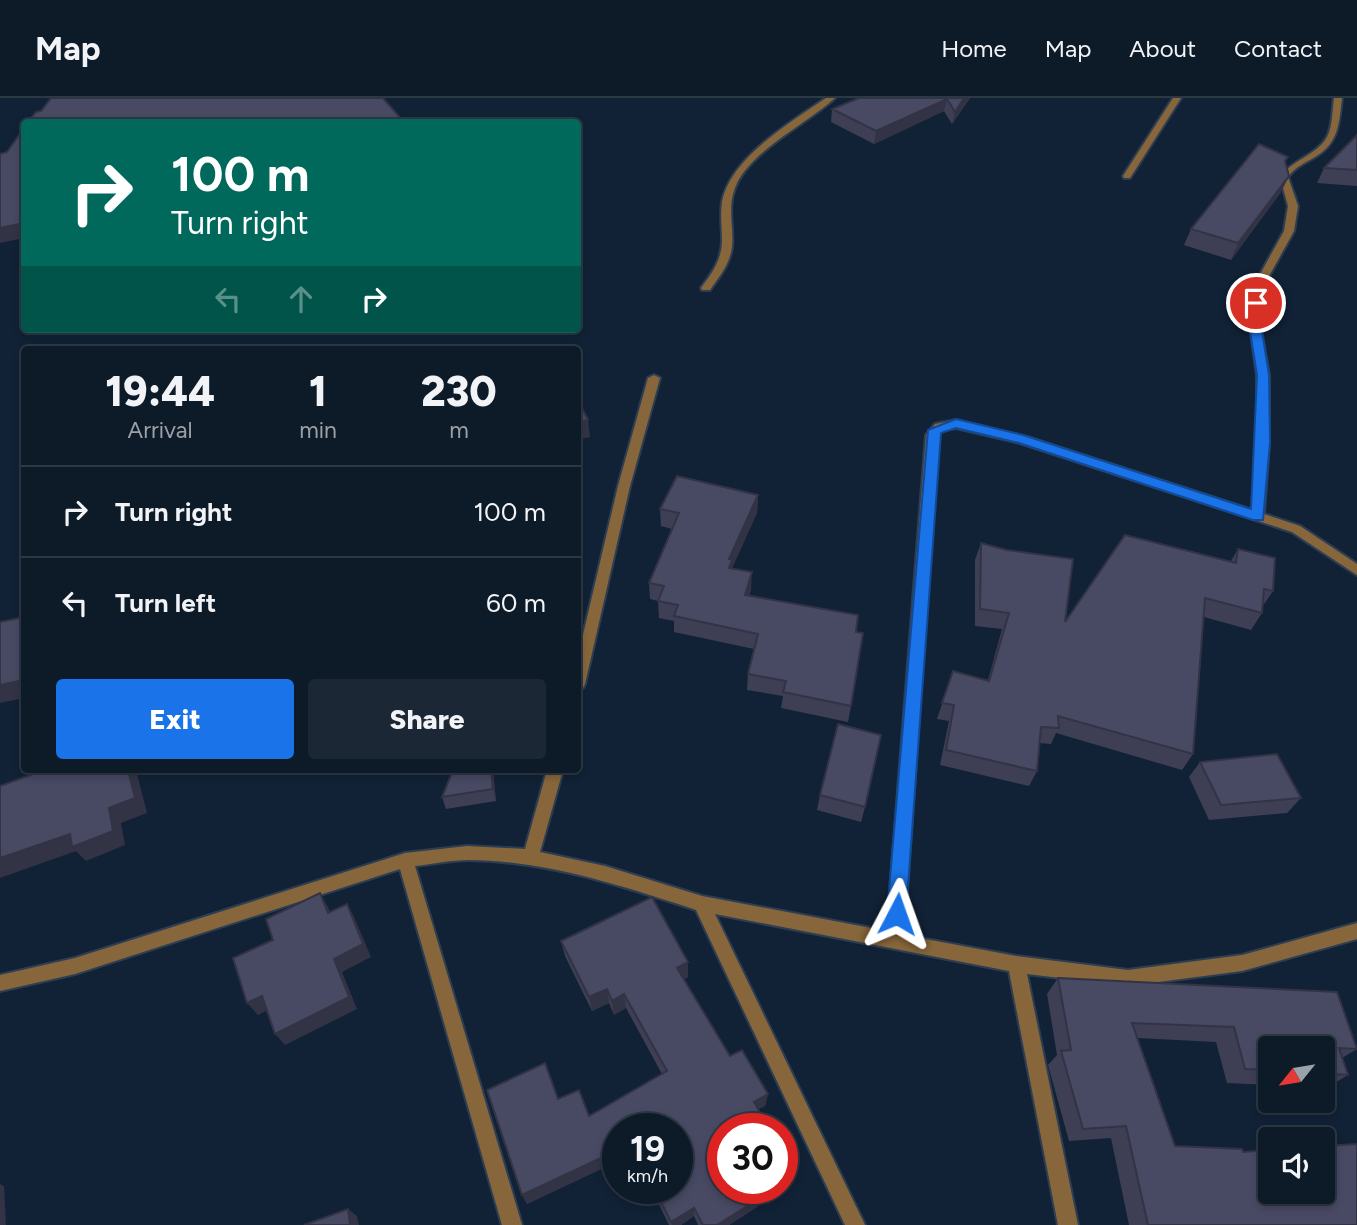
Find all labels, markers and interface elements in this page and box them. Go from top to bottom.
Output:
text: Map [35,29,101,68]
text: Home [941,34,1007,63]
text: Map [1045,34,1091,63]
text: About [1129,34,1196,63]
text: Contact [1234,34,1322,63]
text: 100 m [171,144,310,203]
icon: right [56,147,147,238]
text: Turn right [171,204,309,242]
pin [1226,273,1286,333]
icon: left [209,280,247,318]
icon: ahead [282,280,320,318]
icon: right [355,280,393,318]
icon: arrive [1237,284,1275,322]
text: 19:44 [105,366,215,417]
text: 1 [309,366,327,417]
text: 230 [421,366,497,417]
text: Arrival [128,416,193,444]
text: min [299,416,337,444]
text: m [449,416,469,444]
icon: right [56,493,94,531]
text: Turn right [115,496,232,528]
text: 100 m [473,496,546,528]
icon: left [56,584,94,622]
text: Turn left [115,587,216,619]
text: 60 m [486,587,546,619]
button: Exit [56,679,294,759]
button: Share [308,679,546,759]
position arrow [860,877,934,951]
north arrow [1258,1036,1335,1113]
map controls [1258,1036,1335,1204]
speed limit sign: 30 [707,1113,798,1204]
button: sound [1258,1127,1335,1204]
text: 19 [630,1128,665,1170]
text: km/h [627,1165,668,1187]

